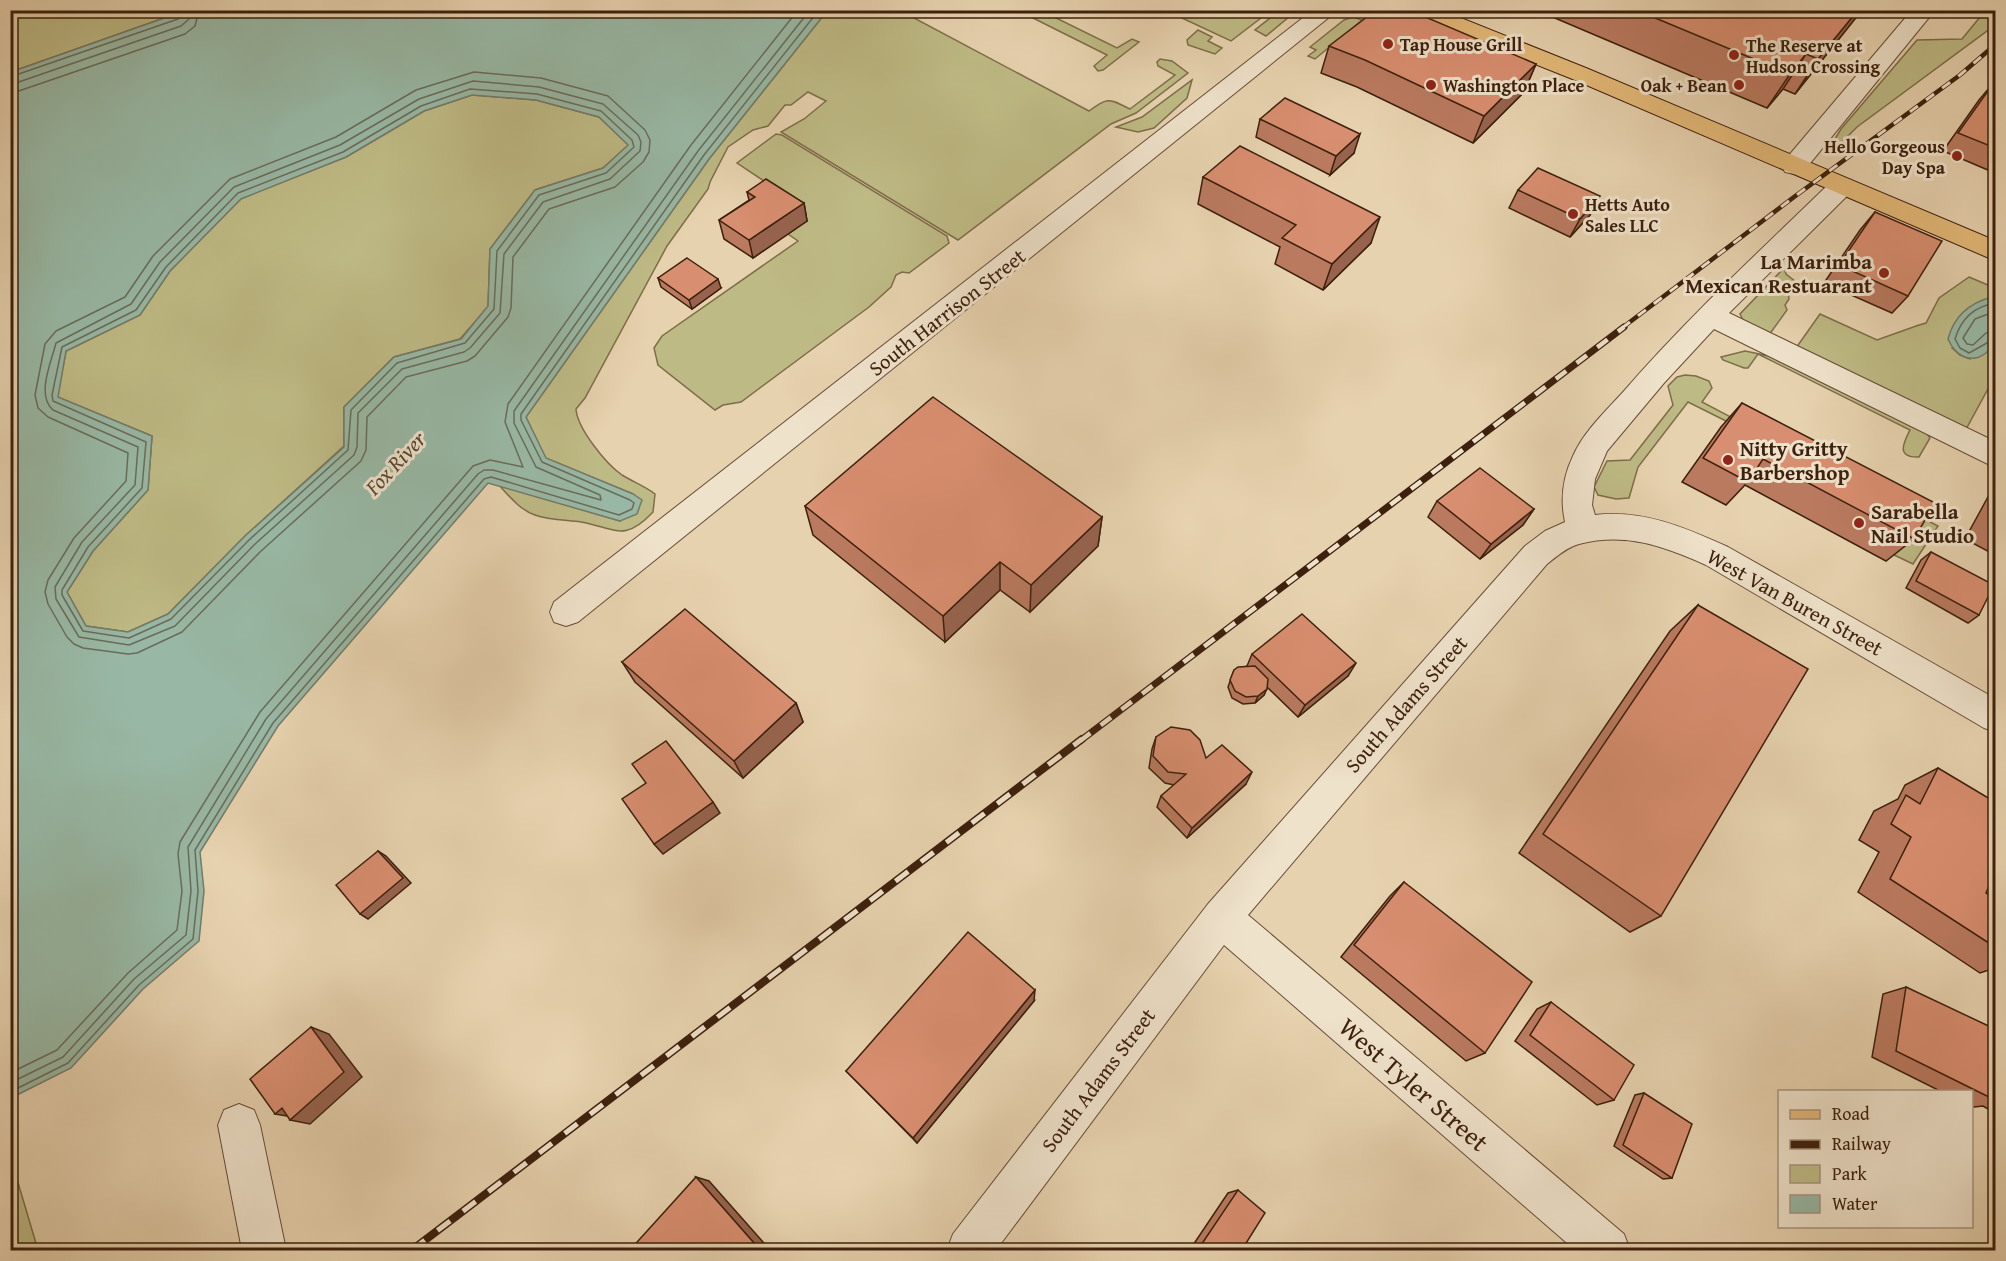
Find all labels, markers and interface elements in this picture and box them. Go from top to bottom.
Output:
place label: Tap House Grill [1400,31,1523,58]
place label: The Reserve at Hudson Crossing [1746,32,1880,80]
marker: Tap House Grill [1381,37,1395,51]
marker: The Reserve at Hudson Crossing [1727,48,1741,62]
place label: Washington Place [1443,72,1584,99]
place label: Oak + Bean [1641,72,1727,99]
marker: Washington Place [1424,78,1438,92]
marker: Oak + Bean [1732,78,1746,92]
place label: Hello Gorgeous Day Spa [1824,133,1946,181]
marker: Hello Gorgeous Day Spa [1950,149,1964,163]
place label: Hetts Auto Sales LLC [1585,191,1670,239]
marker: Hetts Auto Sales LLC [1566,207,1580,221]
street label: South Harrison Street [862,240,1033,383]
place label: La Marimba Mexican Restuarant [1685,246,1872,301]
marker: La Marimba Mexican Restuarant [1877,266,1891,280]
water label: Fox River [356,423,433,503]
place label: Nitty Gritty Barbershop [1740,433,1849,488]
marker: Nitty Gritty Barbershop [1721,453,1735,467]
place label: Sarabella Nail Studio [1871,496,1974,551]
marker: Sarabella Nail Studio [1852,516,1866,530]
street label: West Van Buren Street [1701,541,1889,664]
street label: South Adams Street [1337,628,1475,780]
street label: South Adams Street [1033,1001,1163,1159]
street label: West Tyler Street [1330,1008,1498,1160]
legend [1778,1090,1973,1228]
text: Road [1832,1100,1870,1127]
text: Railway [1832,1130,1891,1157]
text: Park [1832,1160,1868,1187]
text: Water [1832,1190,1878,1217]

